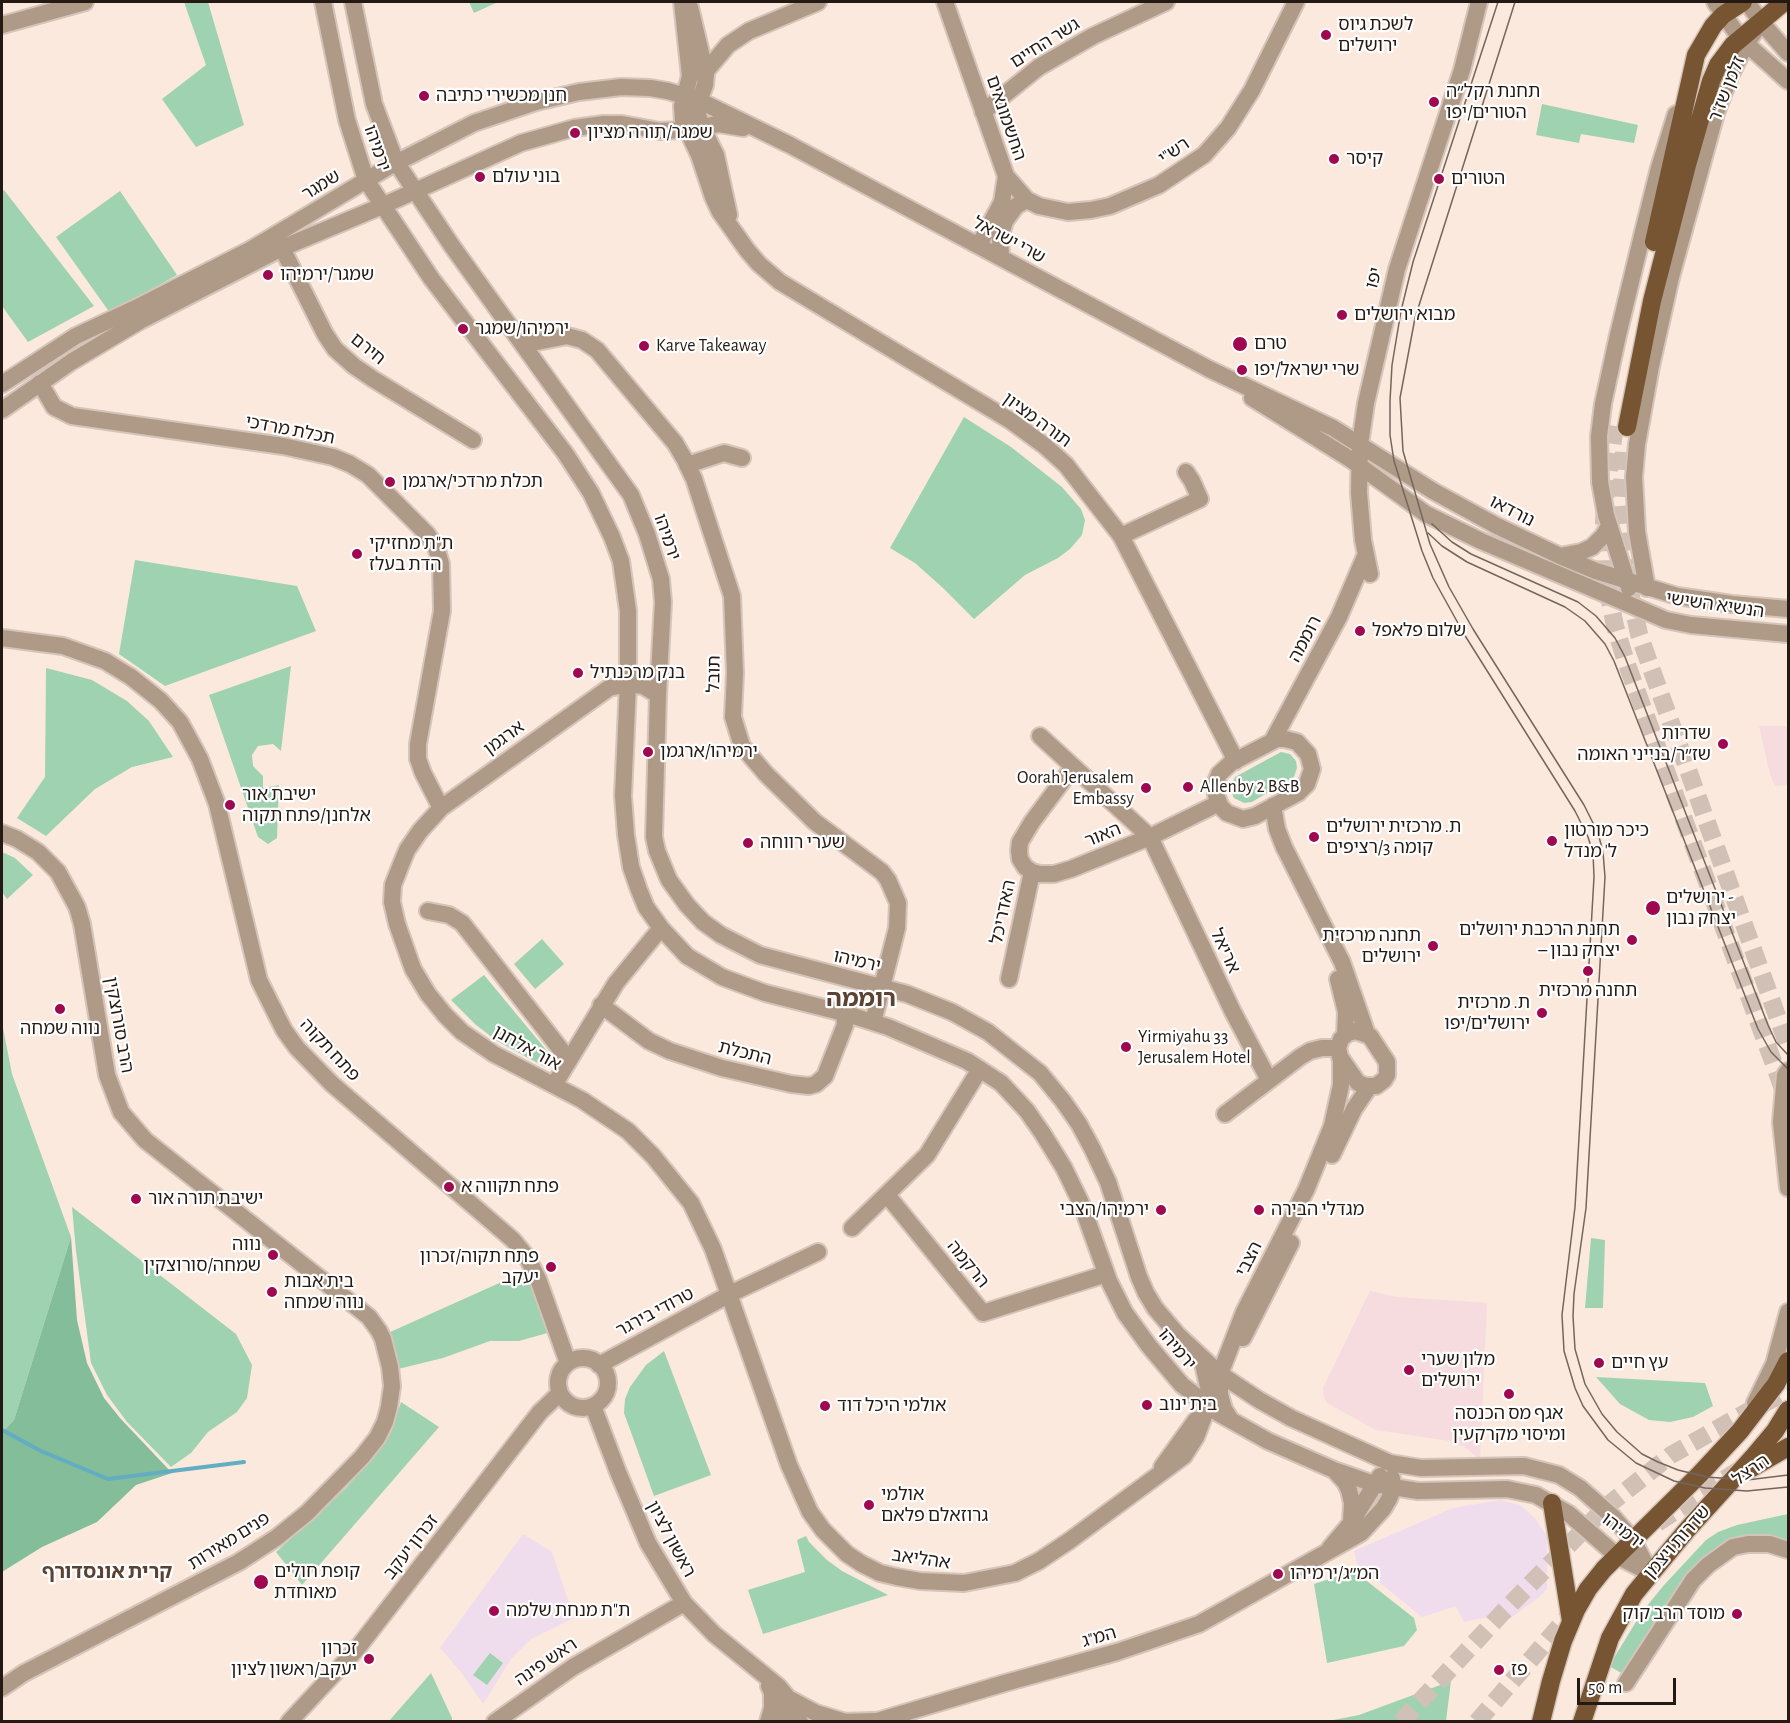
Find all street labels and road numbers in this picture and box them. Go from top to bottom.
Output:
street label: גשר החיים [1006,13,1084,73]
street label: זלמן שז"ר [1704,53,1750,125]
street label: החשמונאים [981,73,1031,163]
street label: ירמיהו [359,122,395,174]
street label: רש"י [1154,133,1194,169]
street label: שמגר [298,165,344,205]
street label: שרי ישראל [969,212,1049,268]
street label: יפו [1361,265,1387,291]
street label: חירם [346,328,390,370]
street label: תורה מציון [999,388,1075,452]
street label: תכלת מרדכי [243,411,337,449]
street label: נורדאו [1486,490,1538,532]
street label: ירמיהו [649,511,685,563]
street label: הנשיא השישי [1664,587,1766,623]
street label: רוממה [1284,612,1326,666]
street label: תובל [703,655,725,693]
street label: ארגמן [479,716,529,760]
street label: האור [1082,818,1124,852]
street label: האדריכל [986,878,1020,946]
street label: אריאל [1205,925,1245,977]
street label: ירמיהו [831,945,883,977]
street label: הרב סורוצקין [100,975,138,1075]
street label: פתח תקוה [295,1014,365,1086]
street label: אור אלחנן [489,1021,565,1075]
street label: התכלת [716,1036,774,1070]
street label: הרקמה [942,1236,994,1292]
street label: הצבי [1231,1238,1267,1280]
street label: טרודי בירגר [612,1283,698,1341]
street label: ירמיהו [1153,1324,1201,1374]
street label: הרצל [1728,1450,1774,1490]
street label: ראשון לציון [642,1497,700,1581]
street label: שדרות ויצמן [1639,1501,1715,1583]
street label: פנים מאירות [184,1507,274,1575]
street label: ירמיהו [1597,1508,1649,1554]
street label: זכרון יעקב [379,1510,443,1584]
street label: אהליאב [890,1544,952,1574]
street label: המ"ג [1079,1622,1119,1652]
street label: ראש פינה [511,1633,581,1691]

